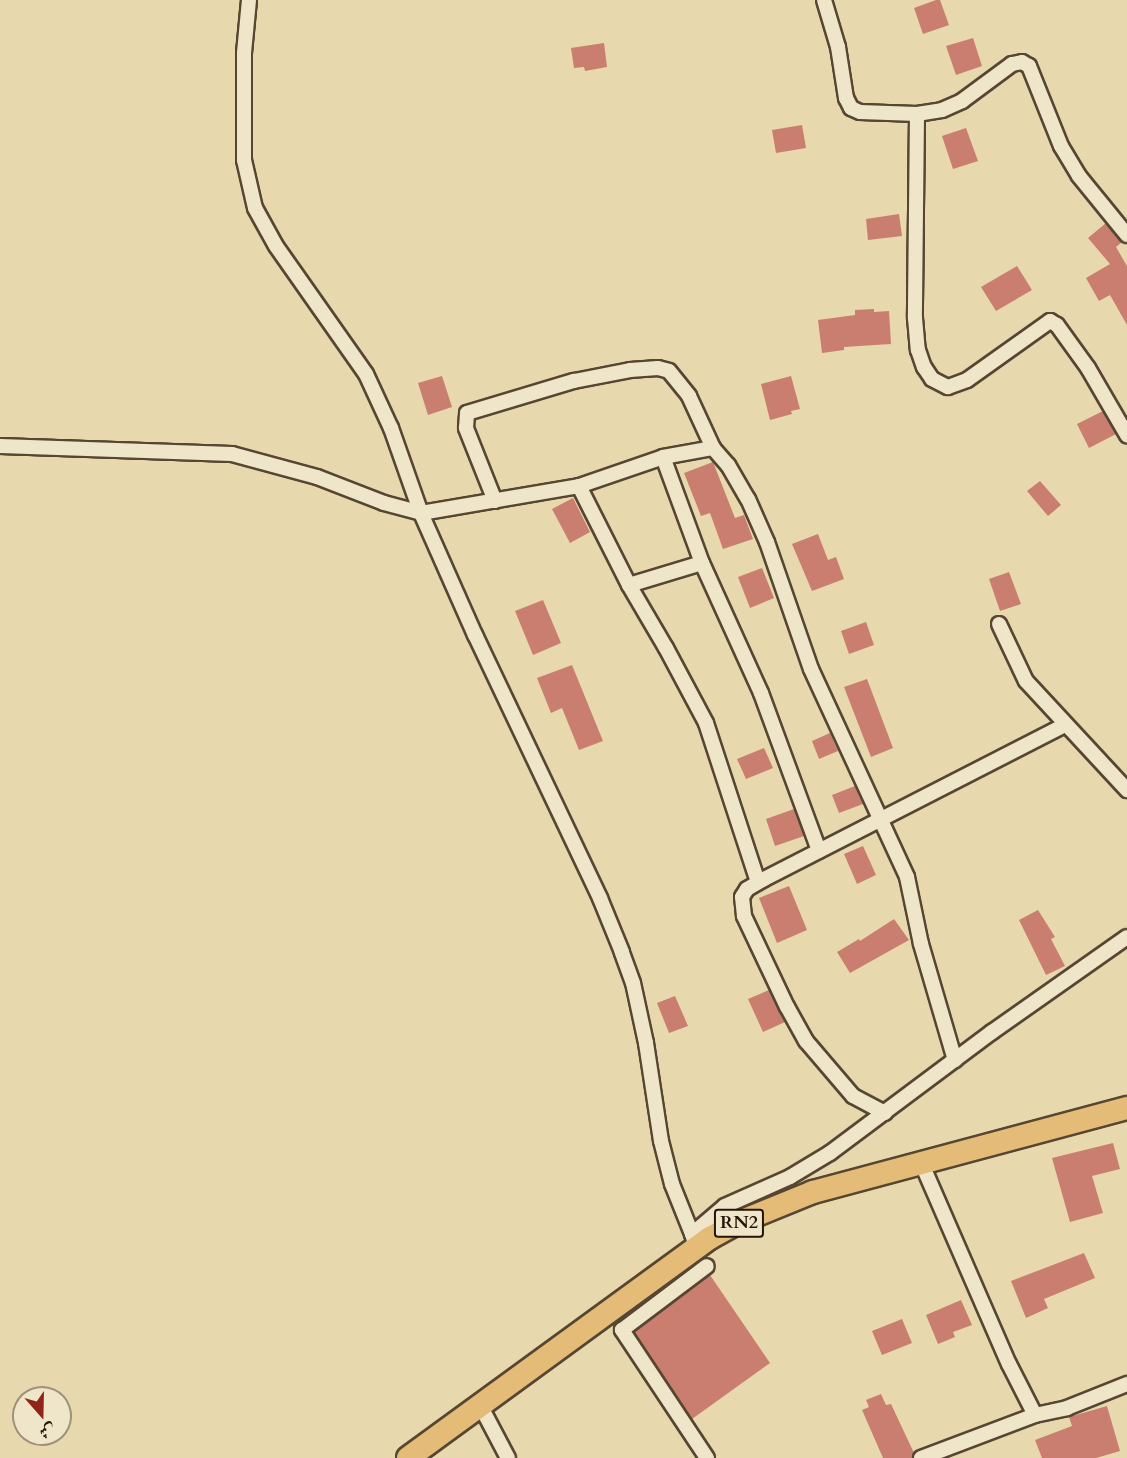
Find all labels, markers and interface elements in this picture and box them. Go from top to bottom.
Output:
road number: RN2 [714,1208,764,1238]
north arrow [12,1386,72,1446]
text: ش [36,1418,59,1444]

